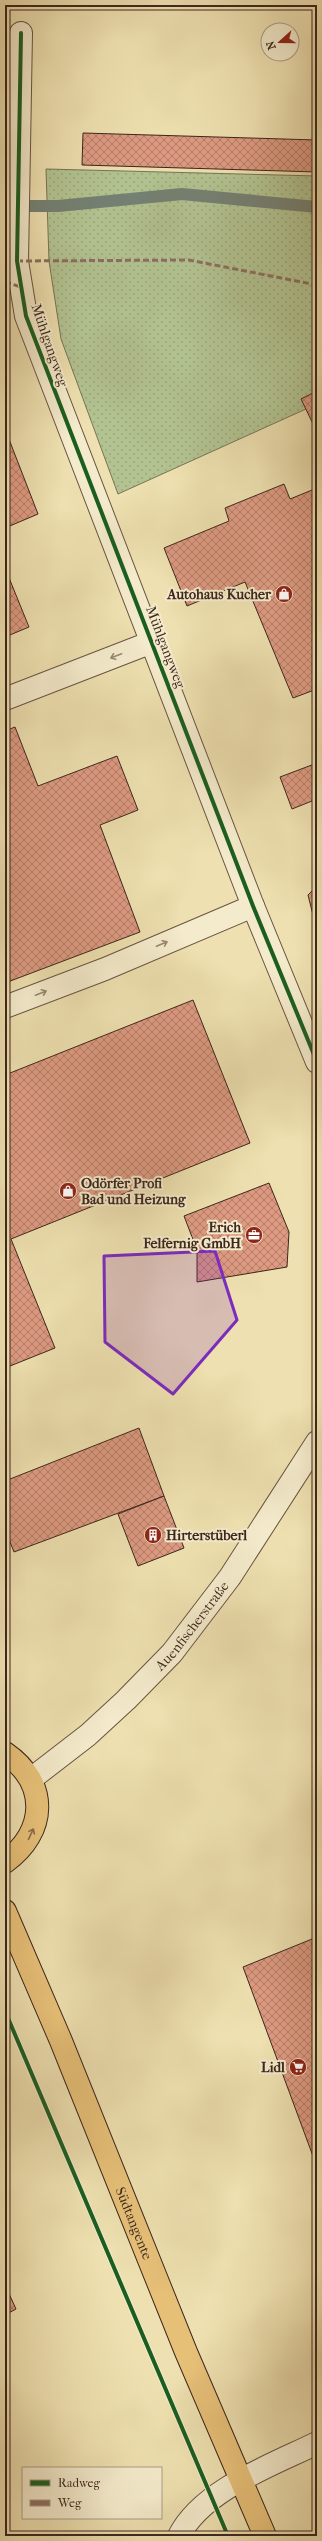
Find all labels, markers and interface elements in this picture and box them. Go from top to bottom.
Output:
north arrow [260,22,300,62]
text: N [263,39,279,52]
street label: Mühlgangweg [27,301,72,389]
shop icon: Autohaus Kucher [274,584,294,604]
place label: Autohaus Kucher [166,586,272,603]
street label: Mühlgangweg [142,604,189,691]
one-way arrow [110,652,122,660]
one-way arrow [155,940,167,948]
one-way arrow [35,989,47,997]
place label: Odörfer Profi Bad und Heizung [81,1175,186,1208]
shop icon: Odörfer Profi Bad und Heizung [58,1181,78,1201]
place label: Erich Felfernig GmbH [142,1219,242,1252]
office icon: Erich Felfernig GmbH [244,1225,264,1245]
building icon: Hirterstüberl [143,1525,163,1545]
place label: Hirterstüberl [166,1527,247,1544]
street label: Auenfischerstraße [151,1578,233,1675]
one-way arrow [28,1829,35,1841]
supermarket icon: Lidl [288,2057,308,2077]
place label: Lidl [261,2059,285,2076]
street label: Südtangente [112,2185,156,2262]
legend [22,2467,162,2519]
text: Radweg [58,2476,101,2490]
text: Weg [57,2496,82,2510]

